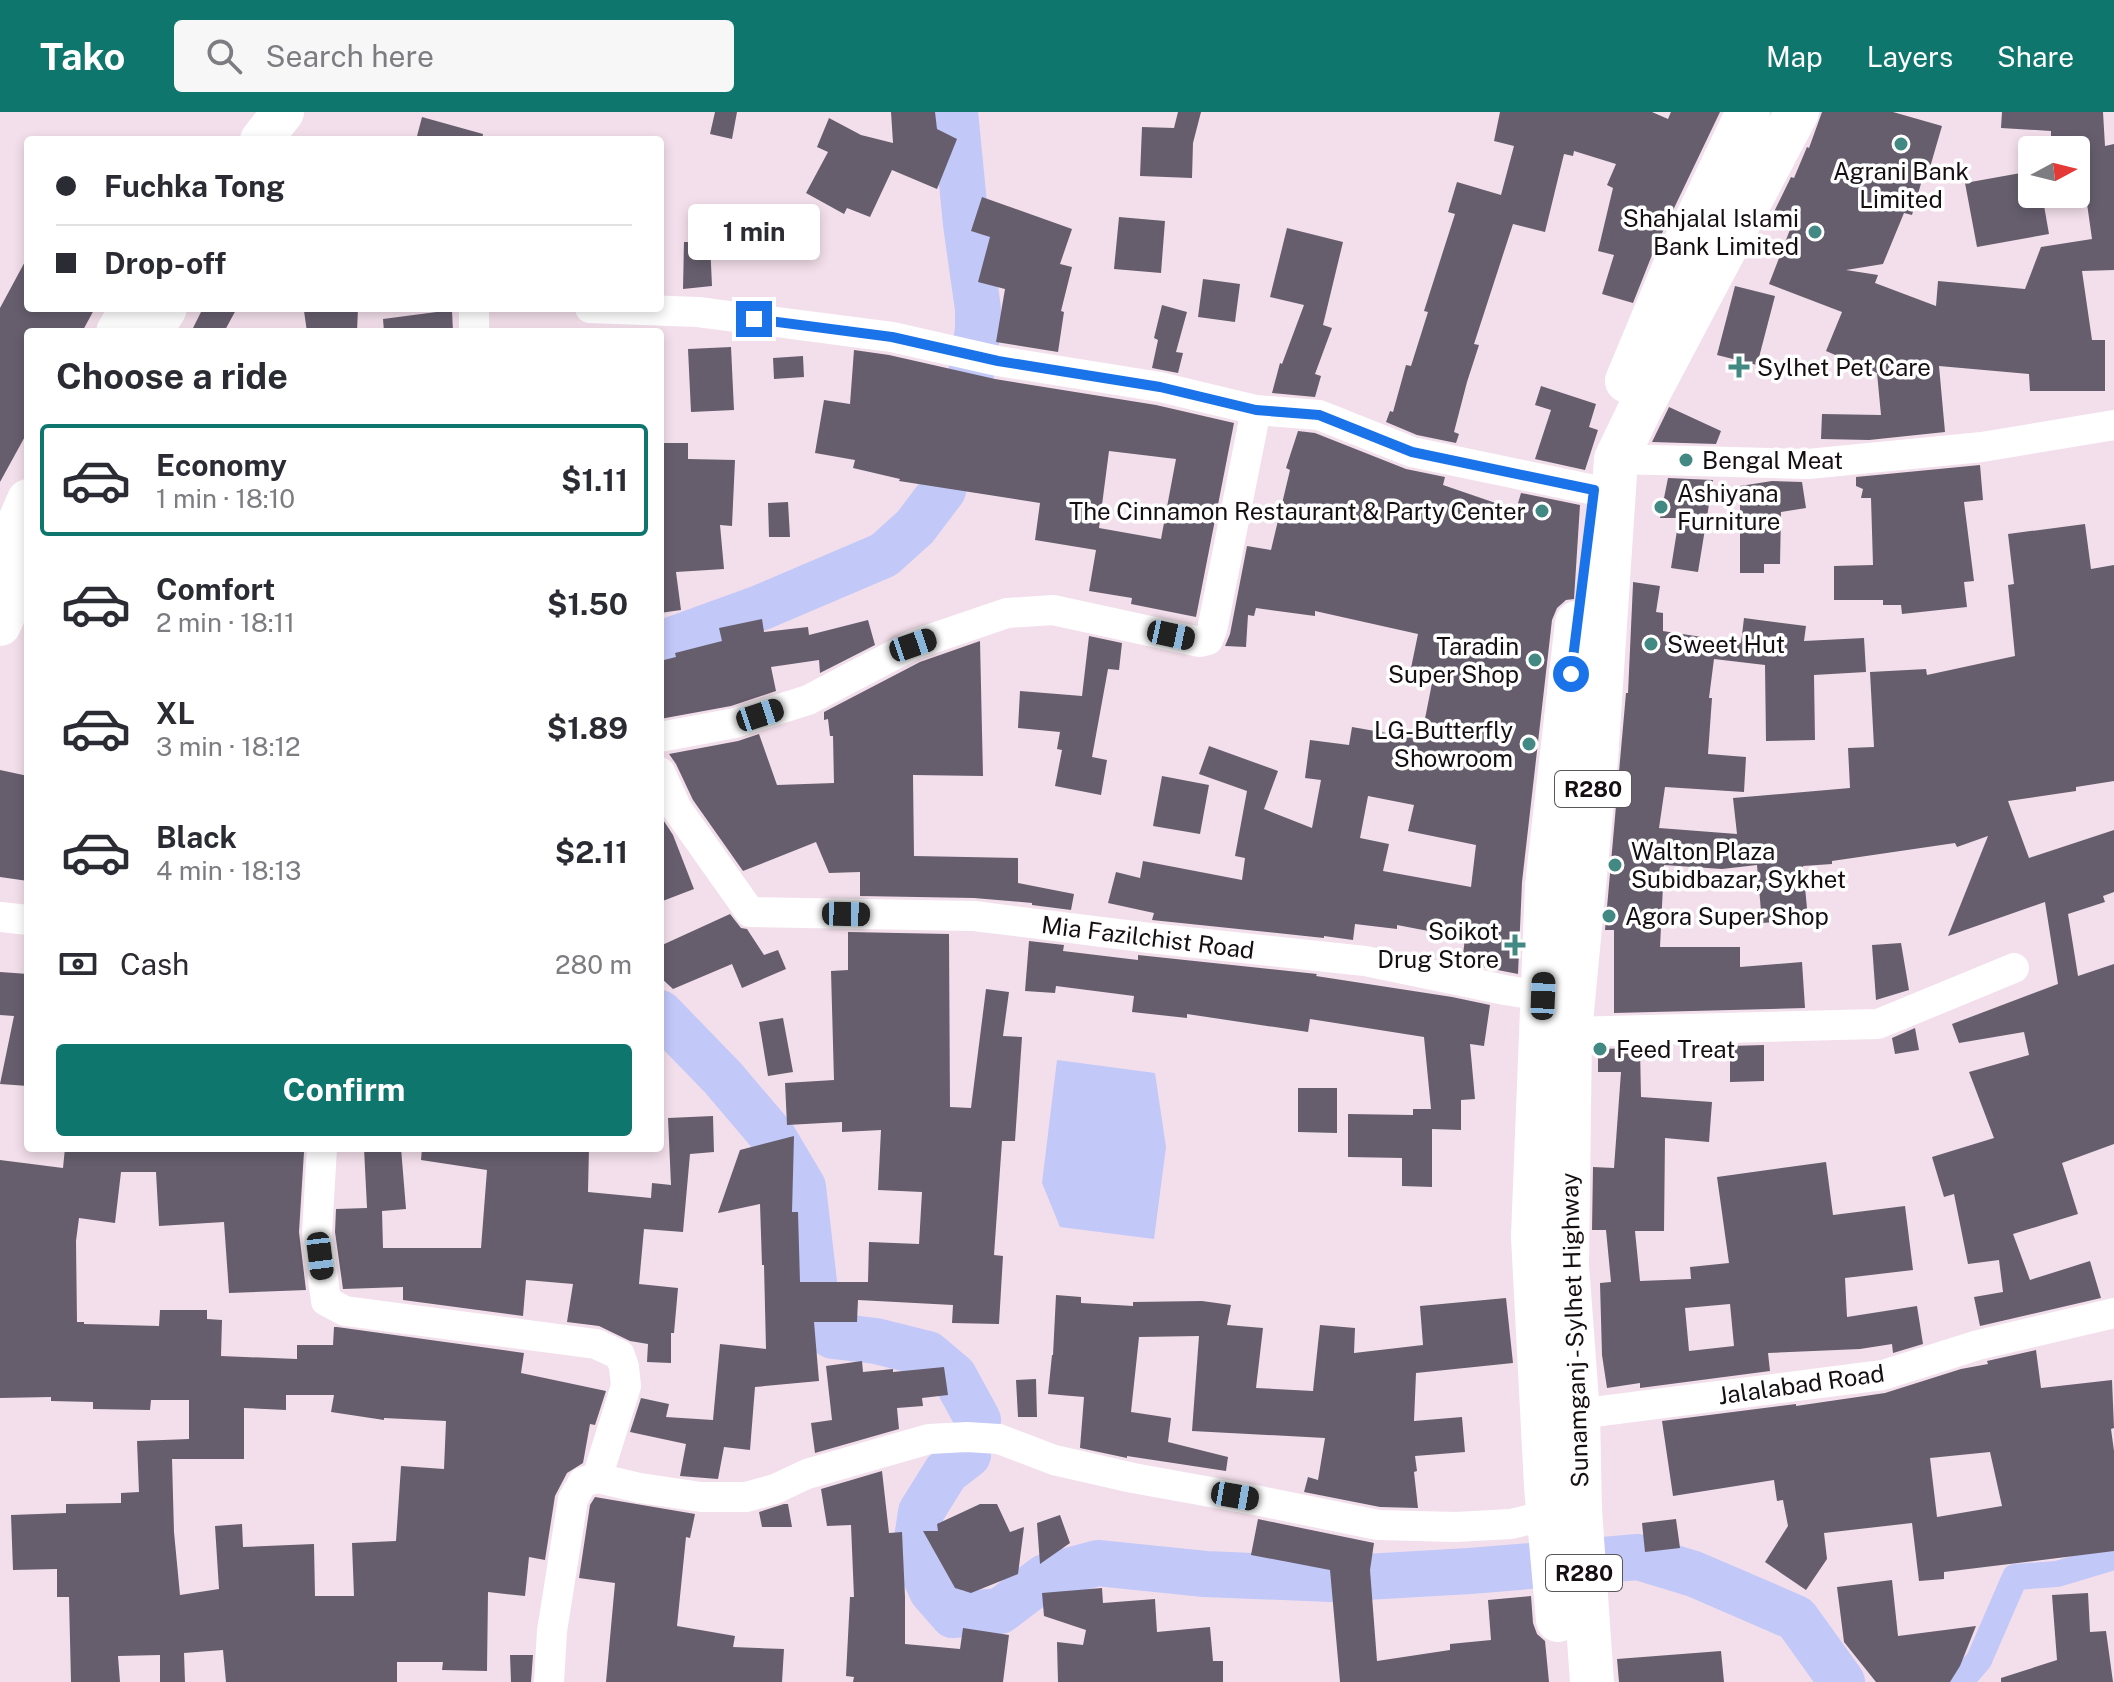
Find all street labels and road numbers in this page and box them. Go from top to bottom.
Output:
road number: R280 [1555,771,1631,807]
street label: Mia Fazilchist Road [1040,910,1256,964]
street label: Sunamganj - Sylhet Highway [1555,1172,1593,1488]
street label: Jalalabad Road [1716,1358,1886,1410]
road number: R280 [1546,1555,1622,1591]

